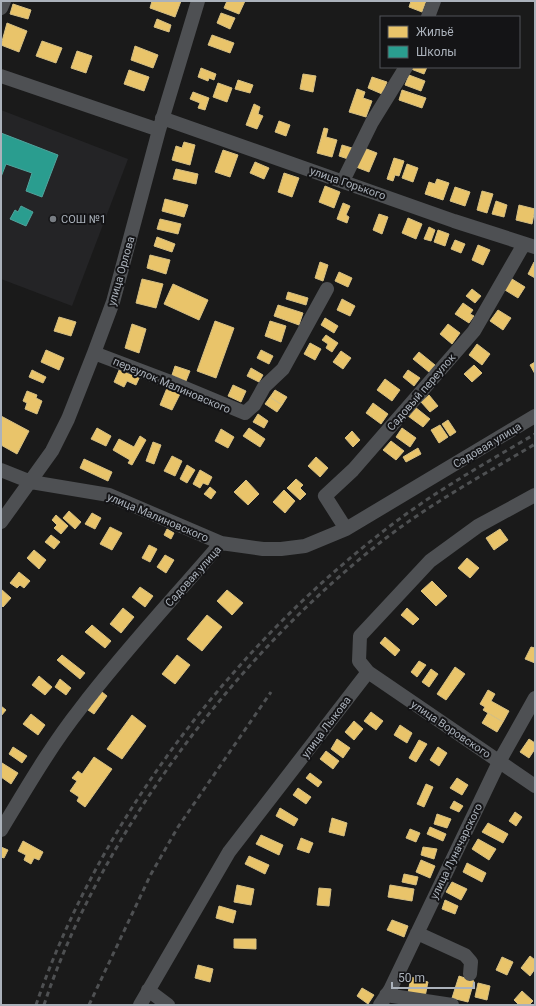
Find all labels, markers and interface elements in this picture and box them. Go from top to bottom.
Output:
legend [380,16,520,68]
text: Жильё [416,25,454,39]
text: Школы [416,45,457,59]
street label: улица Горького [308,164,387,203]
place label: СОШ №1 [61,213,106,226]
marker: СОШ №1 [48,214,58,224]
street label: улица Орлова [105,235,138,307]
street label: Садовый переулок [384,351,458,433]
street label: переулок Малиновского [111,355,232,416]
street label: Садовая улица [451,420,524,471]
street label: улица Малиновского [105,490,210,545]
street label: Садовая улица [163,543,224,609]
street label: улица Лыкова [299,694,354,761]
street label: улица Воровского [408,698,493,761]
street label: улица Луначарского [428,801,485,901]
scale bar [392,964,474,990]
text: 50 m [398,971,425,985]

